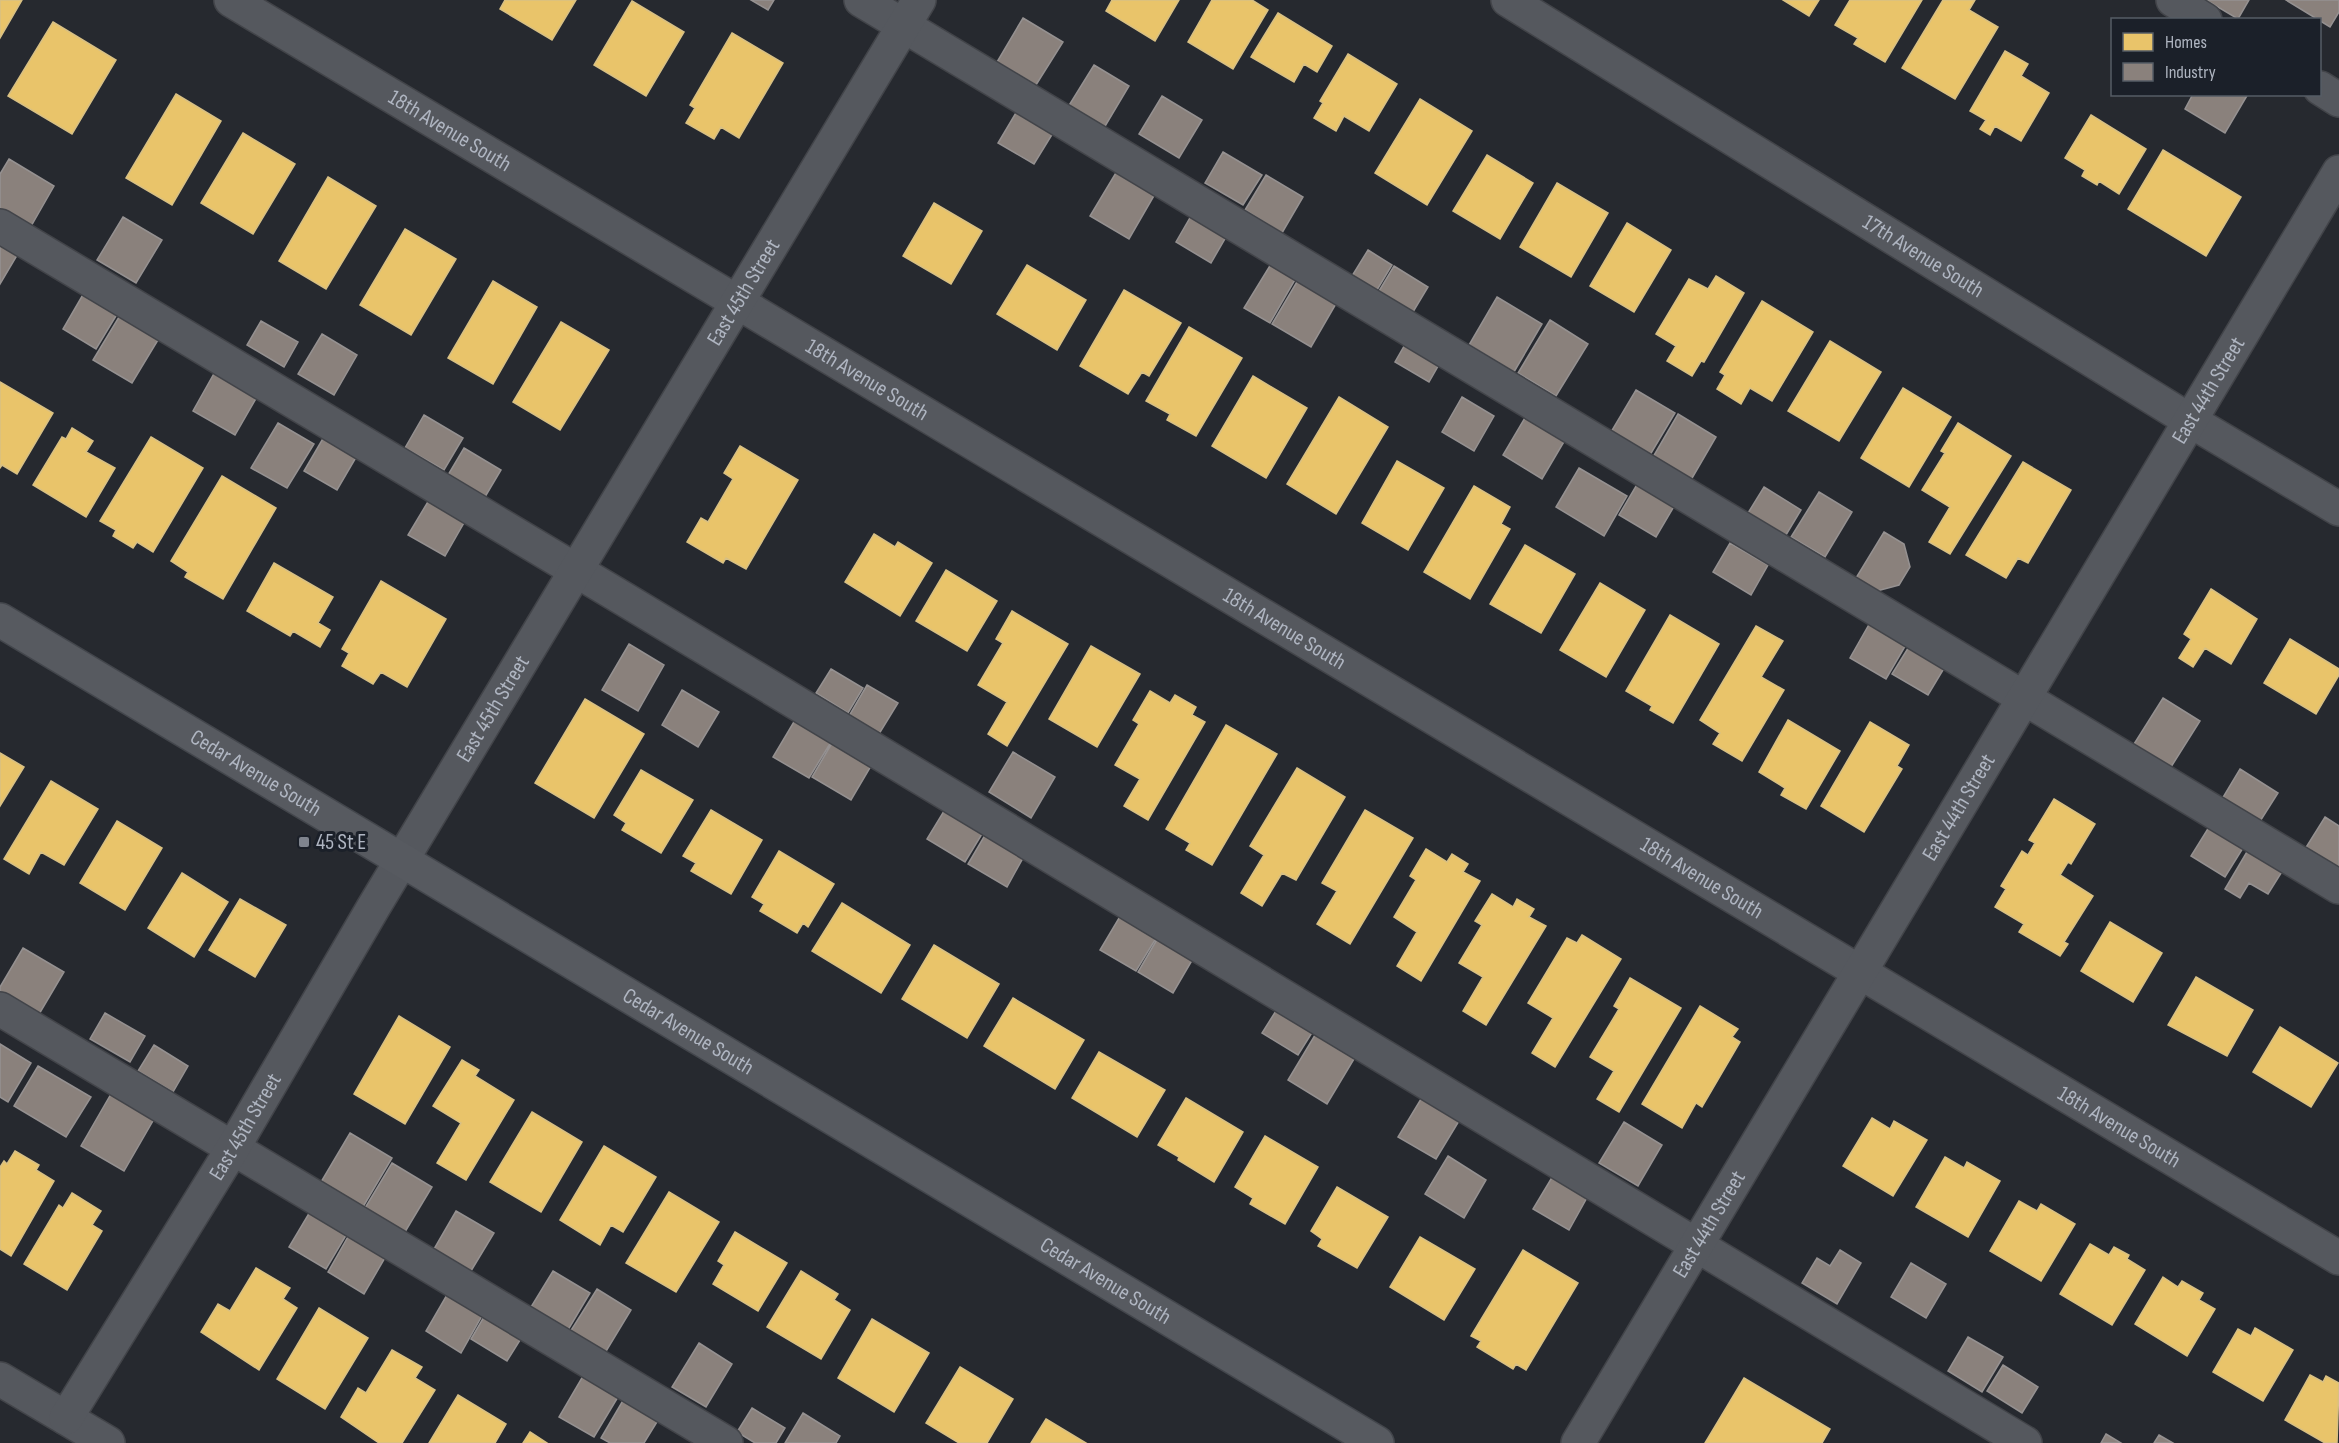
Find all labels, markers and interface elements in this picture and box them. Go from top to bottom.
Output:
legend [2111,18,2321,96]
text: Homes [2165,32,2207,53]
text: Industry [2165,62,2216,83]
street label: 18th Avenue South [384,84,516,178]
street label: 17th Avenue South [1858,209,1989,304]
street label: East 45th Street [701,234,786,350]
street label: East 44th Street [2166,332,2251,449]
street label: 18th Avenue South [801,333,934,427]
street label: 18th Avenue South [1218,582,1351,676]
street label: East 45th Street [451,650,535,767]
street label: Cedar Avenue South [185,723,326,822]
street label: East 44th Street [1916,749,2001,866]
place label: 45 St E [316,829,366,856]
street label: 18th Avenue South [1636,831,1768,925]
marker: 45 St E [297,835,311,849]
street label: Cedar Avenue South [618,982,759,1081]
street label: East 45th Street [203,1068,287,1185]
street label: 18th Avenue South [2053,1080,2186,1174]
street label: East 44th Street [1667,1166,1752,1283]
street label: Cedar Avenue South [1035,1231,1176,1330]

